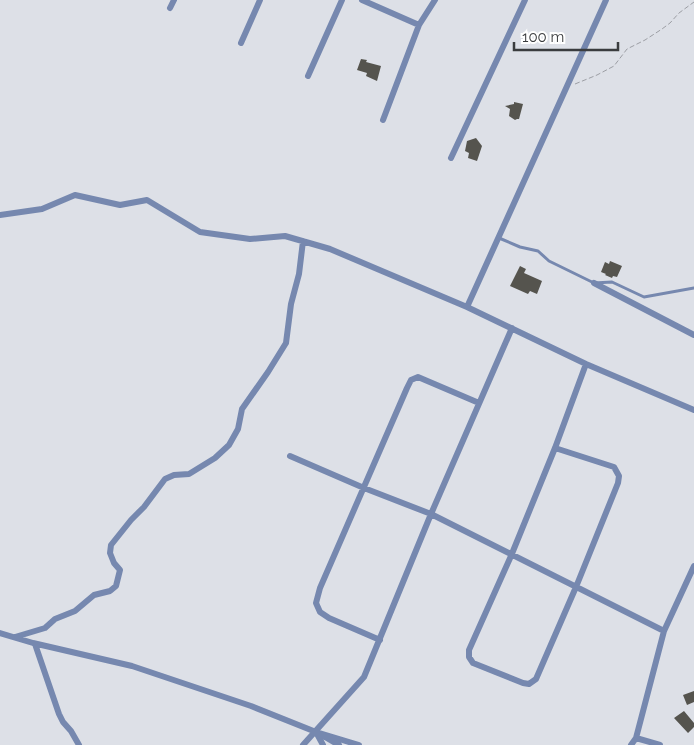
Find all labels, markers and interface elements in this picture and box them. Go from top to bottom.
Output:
scale bar [514,20,618,52]
text: 100 m [522,28,564,46]

